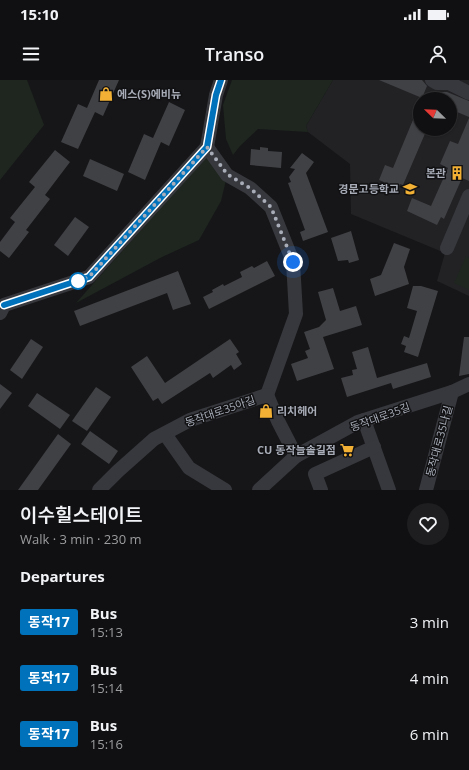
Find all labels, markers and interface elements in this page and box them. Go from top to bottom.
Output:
text: 15:10 [20,4,59,24]
text: Transo [205,42,264,66]
icon: menu [20,43,42,65]
icon: person [427,43,449,65]
shop icon: 에스(S)에비뉴 [98,86,114,102]
place label: 에스(S)에비뉴 [117,86,181,101]
north arrow [413,92,457,136]
map controls [413,92,457,136]
place label: 본관 [426,165,446,180]
building icon: 본관 [449,165,465,181]
place label: 경문고등학교 [338,181,399,196]
school or university icon: 경문고등학교 [402,181,418,197]
your location [283,252,303,272]
unlabelled marker [69,272,87,290]
street label: 동작대로35아길 [183,392,257,430]
street label: 동작대로35길 [348,399,412,434]
shop icon: 리치헤어 [258,403,274,419]
place label: 리치헤어 [277,403,317,418]
street label: 동작대로35나길 [422,404,455,478]
place label: CU 동작늘솔길점 [257,442,336,457]
supermarket icon: CU 동작늘솔길점 [339,442,355,458]
text: 이수힐스테이트 [20,502,142,528]
button: heart [407,503,449,545]
text: Walk · 3 min · 230 m [20,530,142,548]
text: Departures [20,566,105,586]
text: Bus [90,603,117,623]
text: 동작17 [28,612,70,631]
text: 3 min [410,612,449,632]
text: 15:13 [90,623,123,641]
text: Bus [90,659,117,679]
text: 동작17 [28,668,70,687]
text: 4 min [410,668,449,688]
text: 15:14 [90,679,123,697]
text: Bus [90,715,117,735]
text: 동작17 [28,724,70,743]
text: 6 min [410,724,449,744]
text: 15:16 [90,735,123,753]

